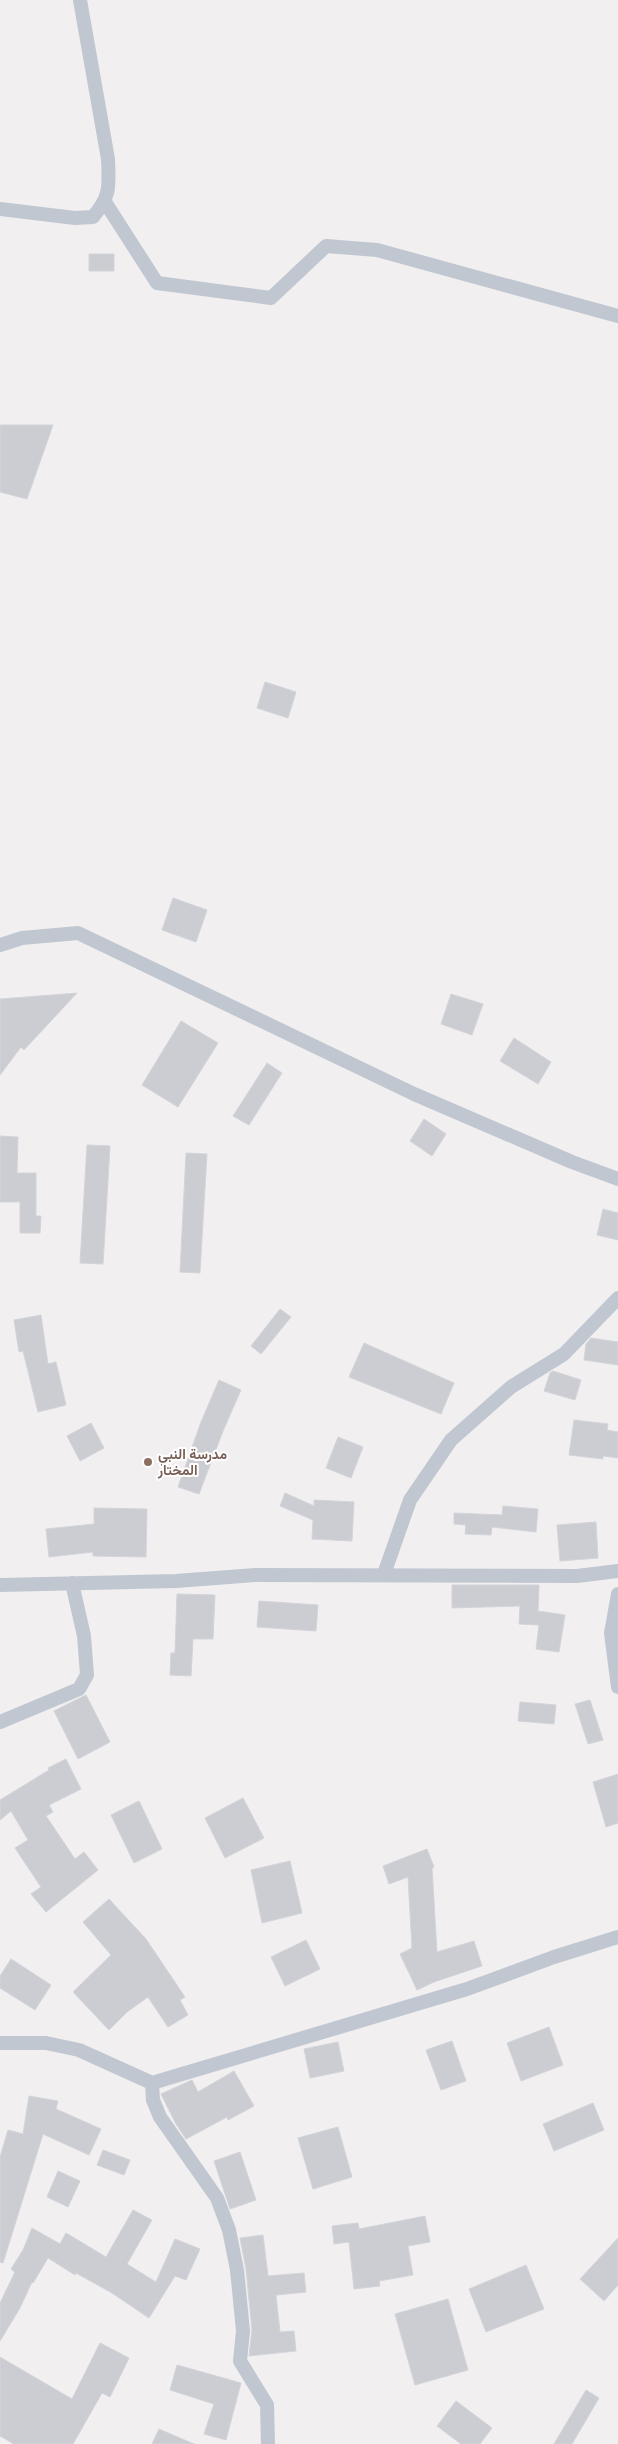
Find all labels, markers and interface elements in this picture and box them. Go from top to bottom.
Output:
place label: مدرسة النبي المختار [157,1445,227,1479]
marker: مدرسة النبي المختار [142,1456,154,1468]

